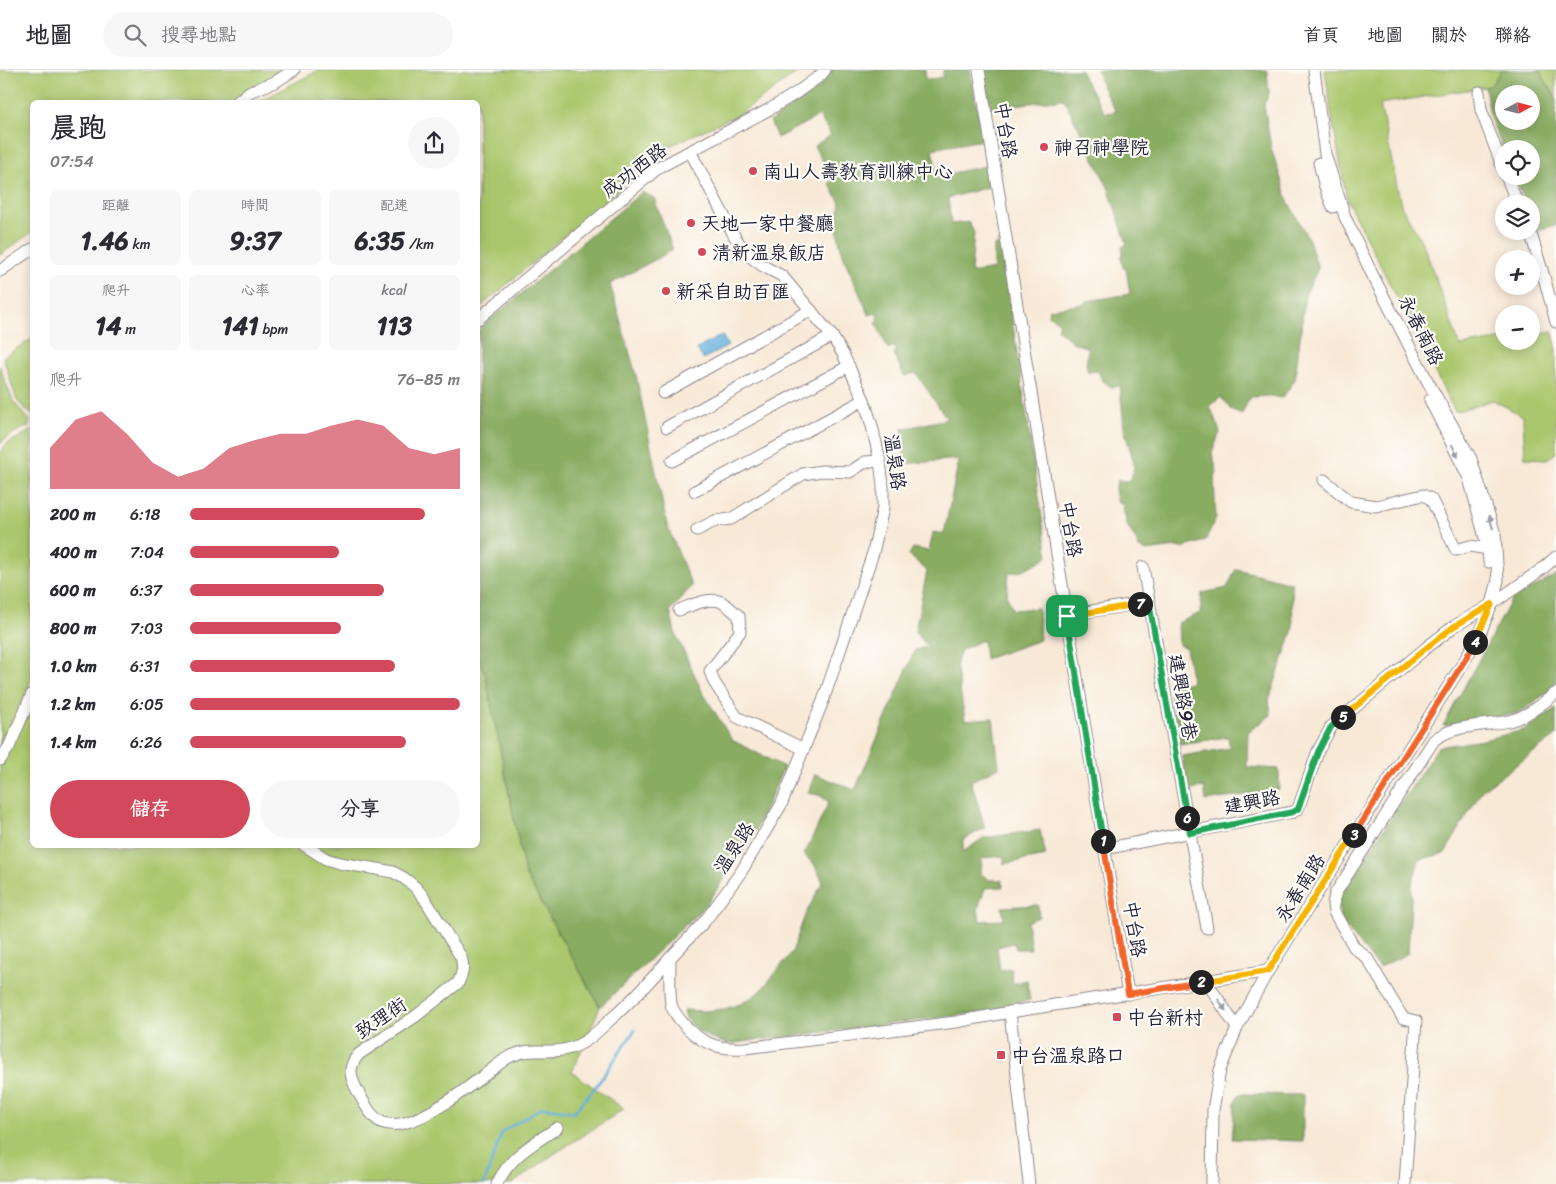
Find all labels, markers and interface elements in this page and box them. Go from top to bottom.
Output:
search box [103,12,453,57]
text: 地圖 [25,14,73,56]
text: 搜尋地點 [161,18,237,51]
text: 首頁 [1303,19,1339,51]
text: 地圖 [1367,19,1403,51]
text: 關於 [1431,19,1467,51]
text: 聯絡 [1495,19,1531,51]
icon: search [121,21,149,49]
north arrow [1495,85,1540,130]
map controls [1495,85,1540,350]
street label: 中台路 [985,99,1027,161]
text: 晨跑 [50,103,106,152]
button: share [408,117,460,169]
place label: 神召神學院 [1054,131,1149,164]
street label: 成功西路 [594,134,674,206]
button: locate [1495,140,1540,185]
marker: 神召神學院 [1038,141,1050,153]
text: 07:54 [50,147,94,176]
place label: 南山人壽教育訓練中心 [763,155,953,188]
marker: 南山人壽教育訓練中心 [747,165,759,177]
text: 距離 [102,193,130,218]
text: 時間 [241,193,269,218]
text: 配速 [380,193,408,218]
button: layers [1495,195,1540,240]
place label: 天地一家中餐廳 [701,207,834,240]
marker: 天地一家中餐廳 [685,217,697,229]
text: 1.46 [81,218,129,263]
text: 9:37 [230,218,280,263]
text: 6:35 [355,218,405,263]
text: km [129,232,151,257]
text: /km [405,232,434,257]
place label: 清新溫泉飯店 [712,236,826,269]
marker: 清新溫泉飯店 [696,246,708,258]
button: + [1495,250,1540,295]
place label: 新采自助百匯 [676,275,790,308]
text: 爬升 [102,278,130,303]
text: 心率 [241,278,269,303]
text: kcal [382,278,407,303]
marker: 新采自助百匯 [660,285,672,297]
street label: 永春南路 [1389,289,1453,371]
text: 14 [95,303,122,348]
text: 141 [222,303,259,348]
text: 113 [377,303,412,348]
button: − [1495,305,1540,350]
text: m [122,317,136,342]
text: bpm [259,317,288,342]
text: 爬升 [50,365,82,394]
text: 76–85 m [397,365,460,394]
street label: 溫泉路 [875,431,915,493]
one-way arrow [1451,444,1459,458]
street label: 中台路 [1050,498,1092,560]
text: 200 m [50,500,96,529]
text: 6:18 [130,500,160,529]
one-way arrow [1487,514,1495,529]
text: 400 m [50,538,97,567]
text: 7:04 [130,538,164,567]
text: 600 m [50,576,96,605]
text: 6:37 [130,576,162,605]
pin: 7 [1128,592,1152,616]
text: 7 [1137,592,1145,617]
pin [1046,595,1088,637]
icon: arrive [1053,602,1081,630]
text: 800 m [50,614,96,643]
text: 7:03 [130,614,163,643]
pin: 4 [1462,630,1488,654]
text: 4 [1471,630,1480,655]
street label: 建興路9巷 [1159,651,1207,743]
text: 1.0 km [50,652,97,681]
text: 6:31 [130,652,160,681]
text: 1.2 km [50,690,96,719]
text: 6:05 [130,690,164,719]
pin: 5 [1330,704,1356,730]
text: 5 [1339,705,1348,730]
text: 1.4 km [50,728,97,757]
text: 6:26 [130,728,162,757]
button: 儲存 [50,780,250,838]
button: 分享 [260,780,460,838]
street label: 建興路 [1221,780,1283,824]
pin: 6 [1174,806,1200,830]
text: 6 [1184,806,1191,831]
street label: 溫泉路 [705,815,763,881]
pin: 3 [1342,822,1366,848]
text: 3 [1351,823,1358,848]
pin: 1 [1090,828,1116,854]
text: 1 [1100,829,1107,854]
street label: 永春南路 [1266,847,1334,929]
street label: 中台路 [1114,898,1156,960]
pin: 2 [1188,970,1214,994]
text: 2 [1197,970,1206,995]
street label: 致理街 [348,988,414,1048]
one-way arrow [1217,998,1226,1011]
place label: 中台新村 [1127,1001,1203,1034]
marker: 中台新村 [1111,1011,1123,1023]
place label: 中台溫泉路口 [1011,1039,1125,1072]
marker: 中台溫泉路口 [995,1049,1007,1061]

